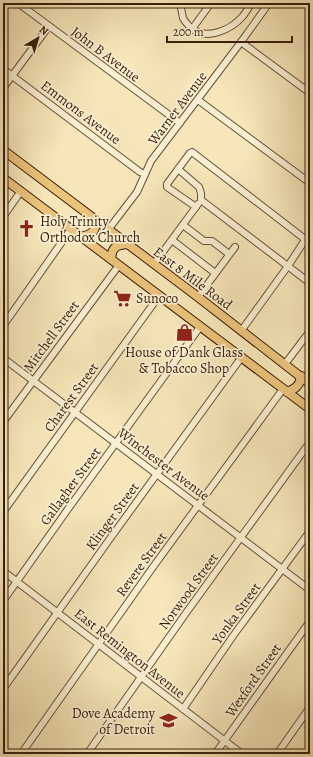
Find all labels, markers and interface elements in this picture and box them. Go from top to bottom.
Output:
north arrow [18,18,58,58]
scale bar [167,18,292,44]
text: N [36,22,52,39]
street label: John B Avenue [67,22,144,87]
text: 200 m [173,24,204,40]
street label: Warner Avenue [143,68,211,150]
street label: Emmons Avenue [37,76,125,149]
place label: Holy Trinity Orthodox Church [40,212,141,247]
church icon: Holy Trinity Orthodox Church [17,219,37,239]
street label: East 8 Mile Road [149,242,236,315]
supermarket icon: Sunoco [113,288,133,308]
place label: Sunoco [136,289,178,308]
street label: Mitchell Street [19,296,84,376]
shop icon: House of Dank Glass & Tobacco Shop [174,322,194,342]
place label: House of Dank Glass & Tobacco Shop [125,343,243,378]
street label: Charest Street [40,358,103,436]
street label: Winchester Avenue [113,423,213,505]
street label: Gallagher Street [36,443,105,529]
street label: Klinger Street [81,478,144,554]
street label: Revere Street [112,528,171,600]
street label: Norwood Street [154,549,223,634]
street label: Yonka Street [207,578,265,649]
street label: East Remington Avenue [70,604,189,703]
street label: Wexford Street [220,639,286,722]
place label: Dove Academy of Detroit [72,704,156,739]
school or university icon: Dove Academy of Detroit [158,711,178,731]

